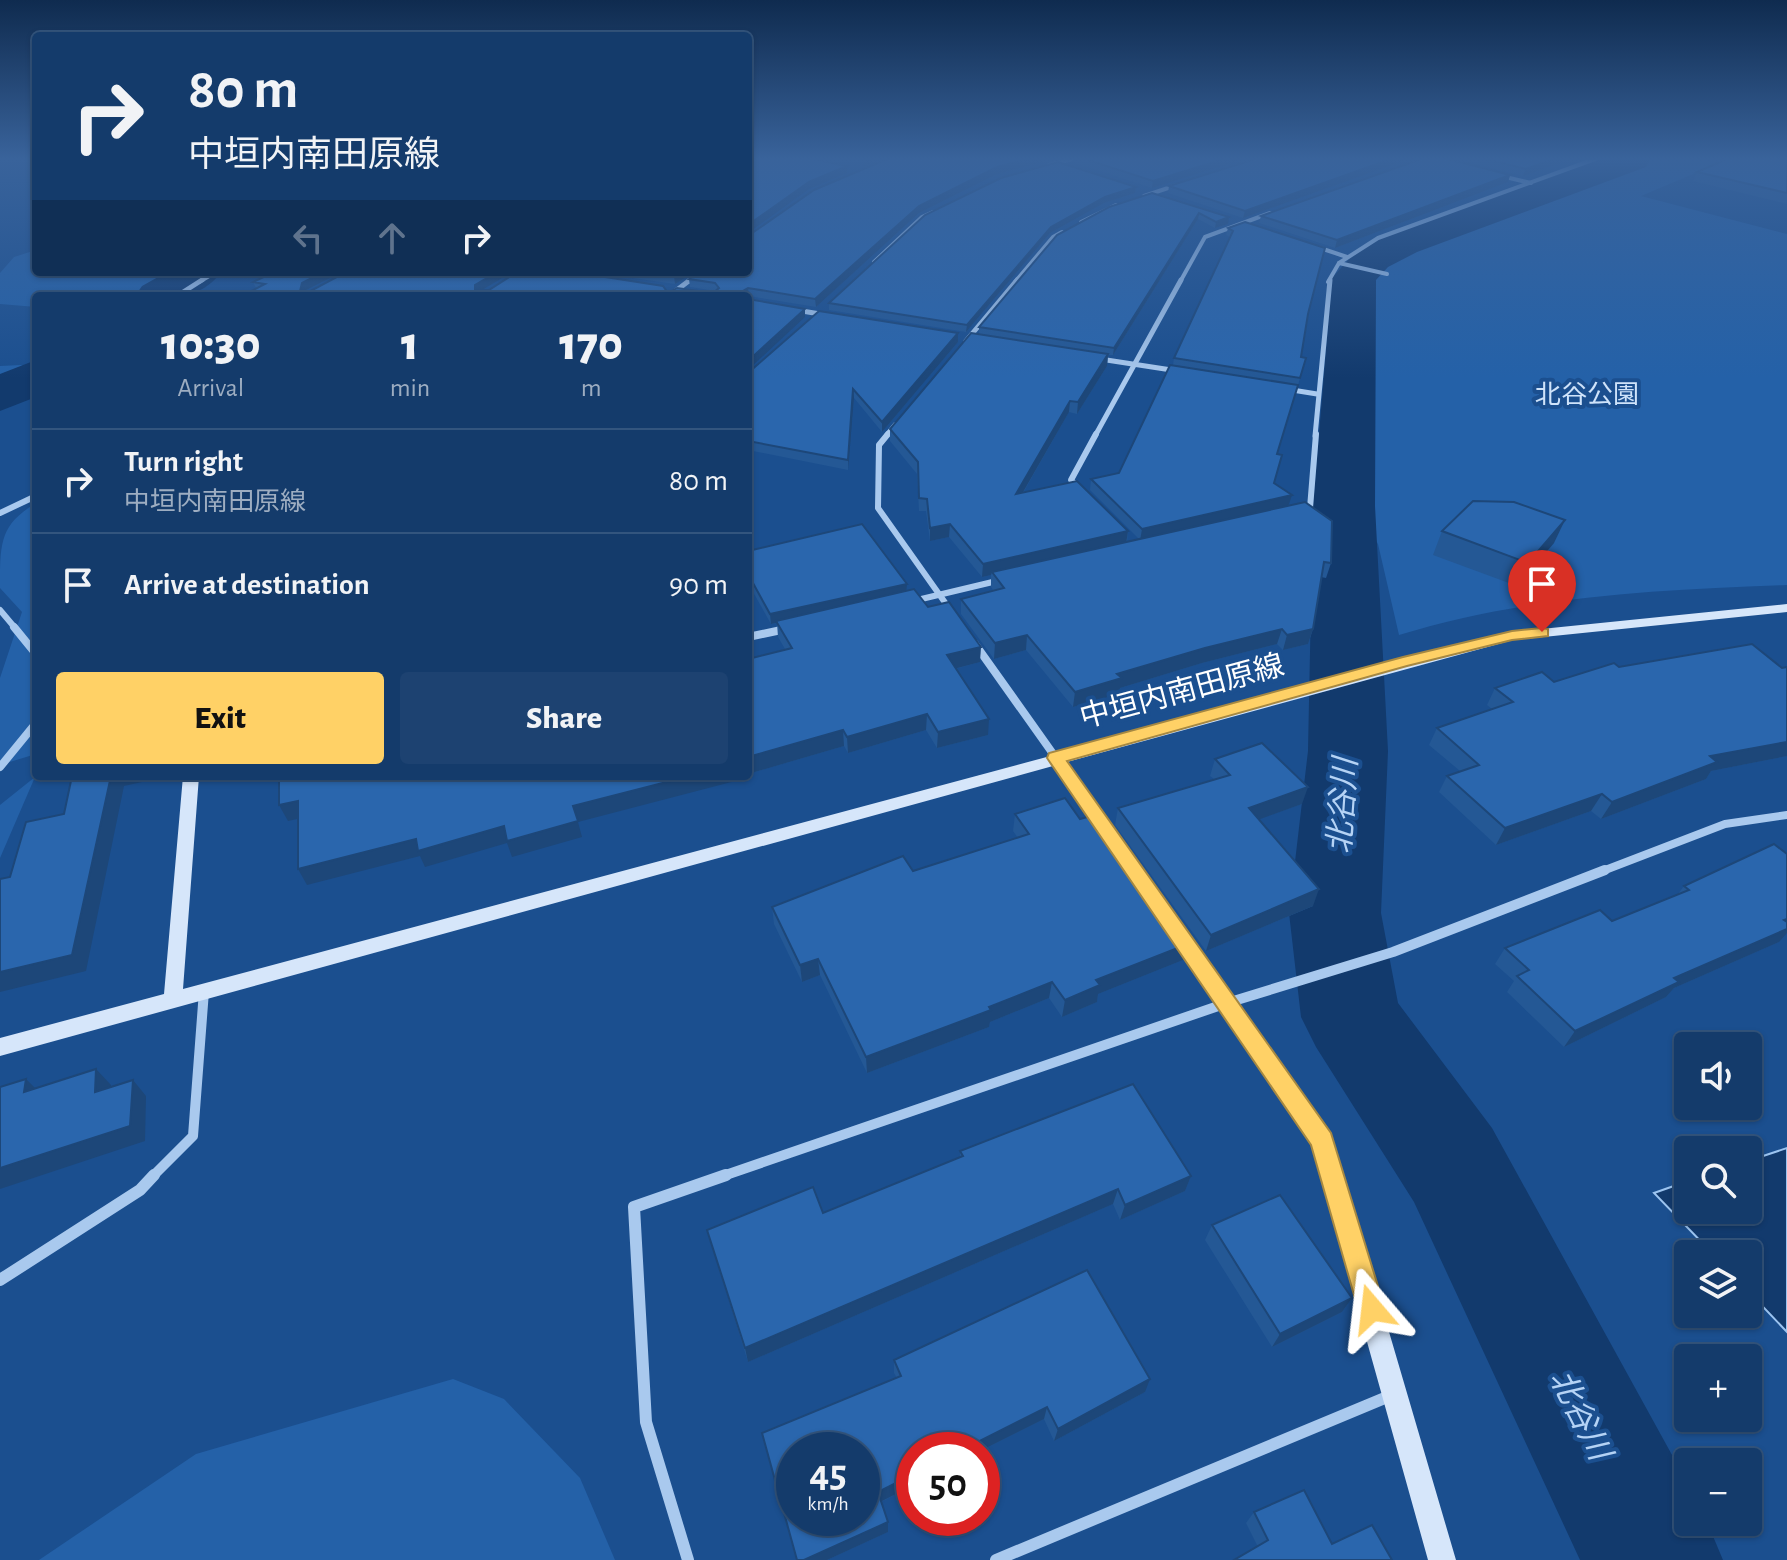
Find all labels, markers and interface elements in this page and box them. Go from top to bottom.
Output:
text: 80 m [188,62,298,118]
icon: right [56,64,160,168]
text: 中垣内南田原線 [188,137,440,173]
icon: left [286,216,330,260]
icon: ahead [370,216,414,260]
icon: right [454,216,498,260]
text: 10:30 [161,321,261,369]
text: 1 [401,321,419,369]
text: 170 [559,321,623,369]
text: Arrival [177,375,244,401]
text: min [390,375,430,401]
text: m [581,375,601,401]
park label: 北谷公園 [1535,381,1639,408]
text: Turn right [124,447,243,477]
icon: right [56,459,100,503]
text: 80 m [669,466,728,496]
text: 中垣内南田原線 [124,489,306,515]
pin [1508,550,1576,632]
icon: arrive [1520,562,1564,606]
icon: arrive [56,563,100,607]
text: Arrive at destination [124,570,370,600]
text: 90 m [669,570,728,600]
street label: 中垣内南田原線 [1076,648,1287,734]
button: Exit [56,672,384,764]
button: Share [400,672,728,764]
water label: 北谷川 [1323,754,1363,855]
map controls [1674,1032,1762,1536]
button: sound [1674,1032,1762,1120]
button: search [1674,1136,1762,1224]
button: layers [1674,1240,1762,1328]
position arrow [1330,1267,1414,1351]
button: + [1674,1344,1762,1432]
water label: 北谷川 [1544,1365,1618,1468]
speed limit sign: 50 [896,1432,1000,1536]
button: − [1674,1448,1762,1536]
text: 45 [809,1454,847,1494]
text: km/h [807,1494,849,1514]

